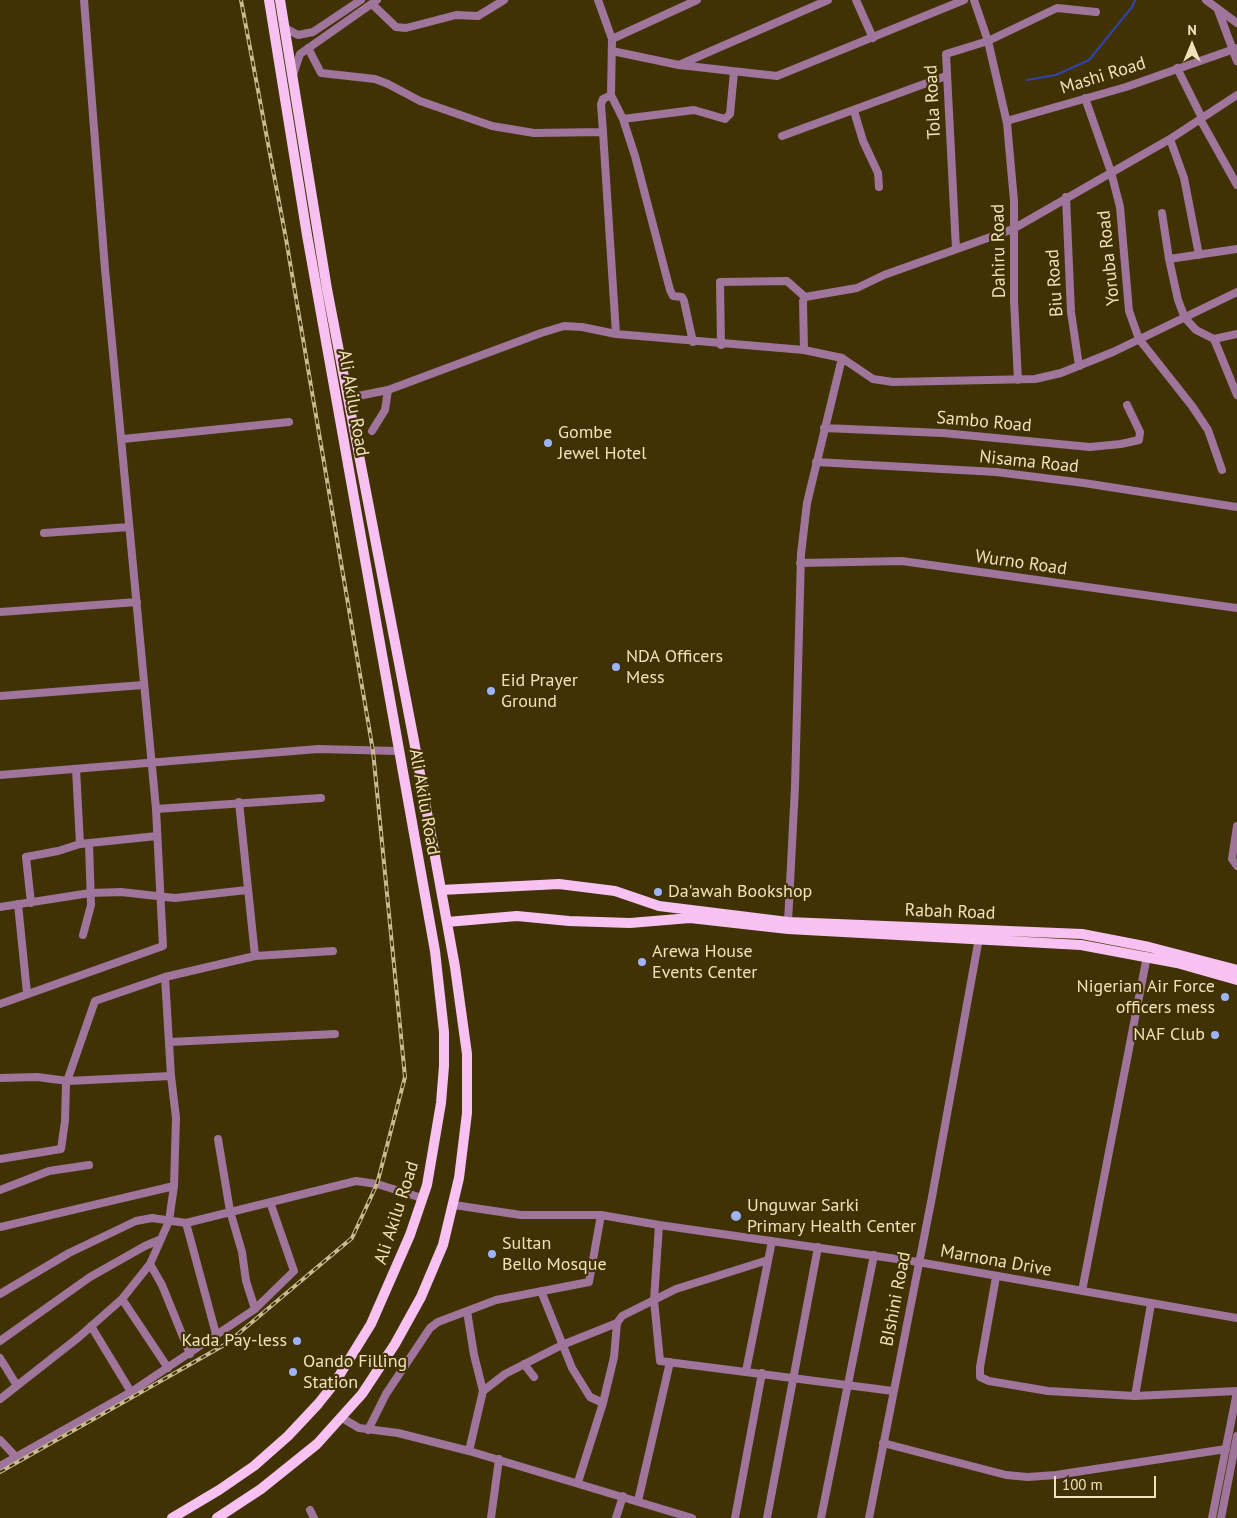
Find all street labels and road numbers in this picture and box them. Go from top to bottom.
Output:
street label: Mashi Road [1058,53,1148,99]
street label: Tola Road [920,64,946,140]
street label: Dahiru Road [987,204,1011,298]
street label: Yoruba Road [1093,209,1125,307]
street label: Biu Road [1042,248,1068,318]
street label: Ali Akilu Road [333,348,373,458]
street label: Sambo Road [936,407,1032,437]
street label: Nisama Road [978,446,1080,478]
street label: Wurno Road [974,546,1068,580]
street label: Ali Akilu Road [404,747,444,857]
street label: Rabah Road [904,900,996,924]
street label: Ali Akilu Road [370,1159,424,1267]
street label: Marnona Drive [939,1241,1053,1281]
street label: BIshini Road [876,1250,916,1348]

